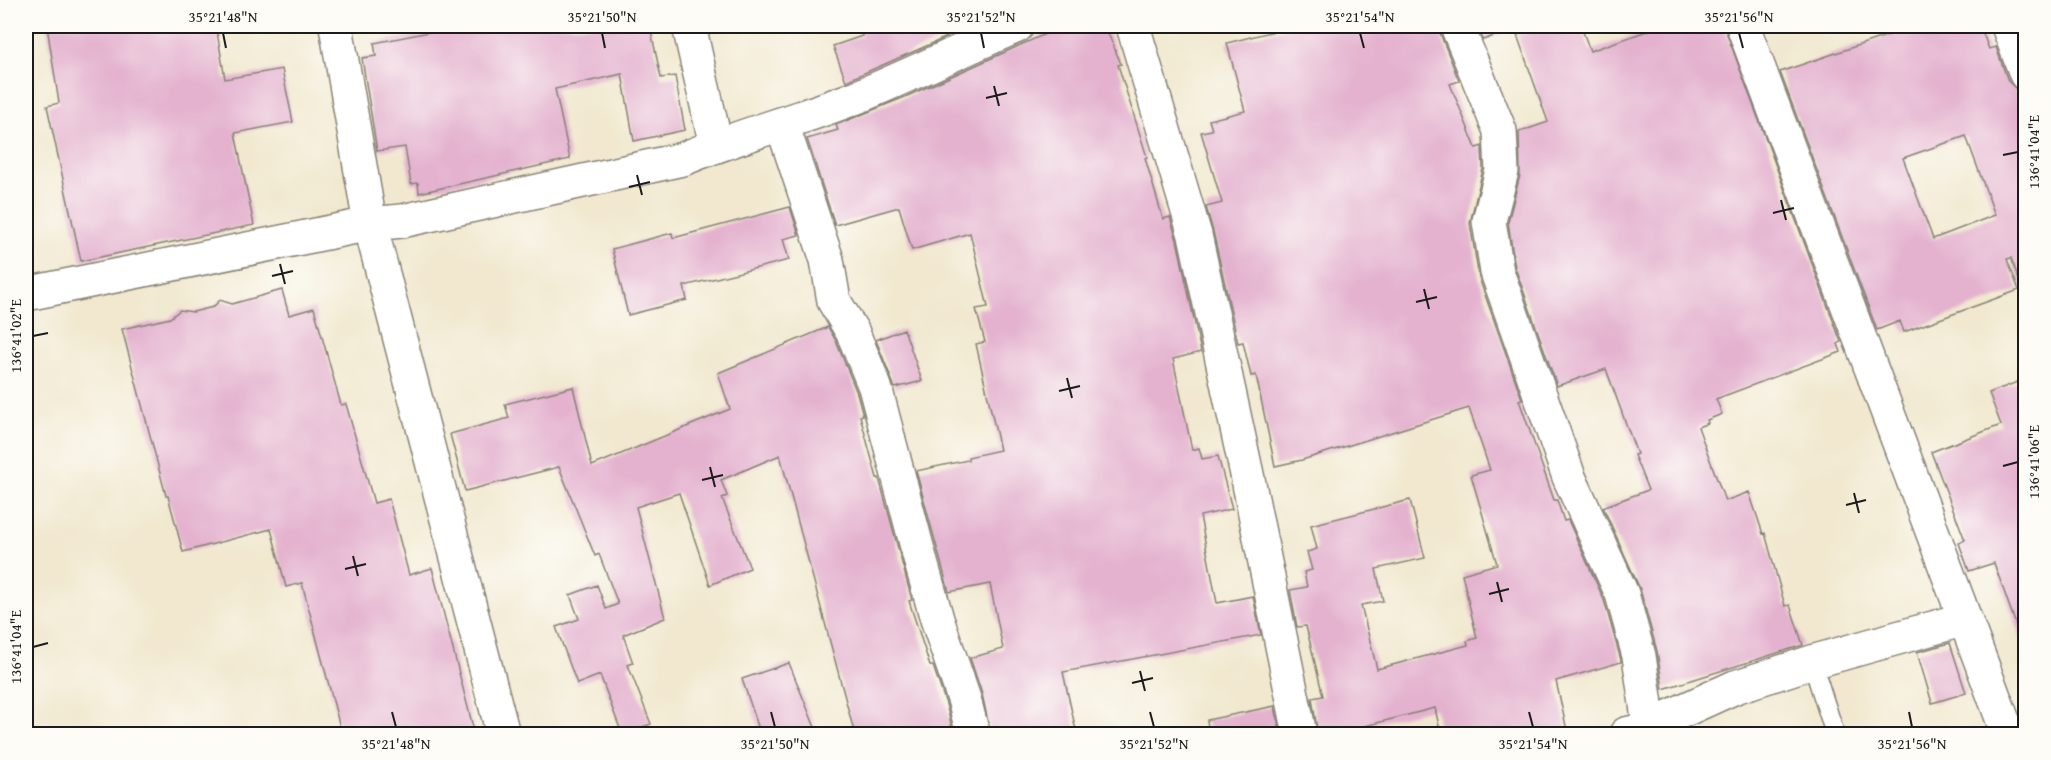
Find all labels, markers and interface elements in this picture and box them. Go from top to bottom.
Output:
text: 35°21'48"N [189,6,258,27]
text: 35°21'50"N [568,6,637,27]
text: 35°21'52"N [947,6,1016,27]
text: 35°21'54"N [1326,6,1395,27]
text: 35°21'56"N [1705,6,1774,27]
text: 136°41'04"E [2023,115,2044,189]
text: 136°41'02"E [5,299,26,373]
text: 136°41'06"E [2023,425,2044,499]
text: 136°41'04"E [5,610,26,684]
text: 35°21'48"N [362,733,431,754]
text: 35°21'50"N [741,733,810,754]
text: 35°21'52"N [1120,733,1189,754]
text: 35°21'54"N [1499,733,1568,754]
text: 35°21'56"N [1878,733,1947,754]

